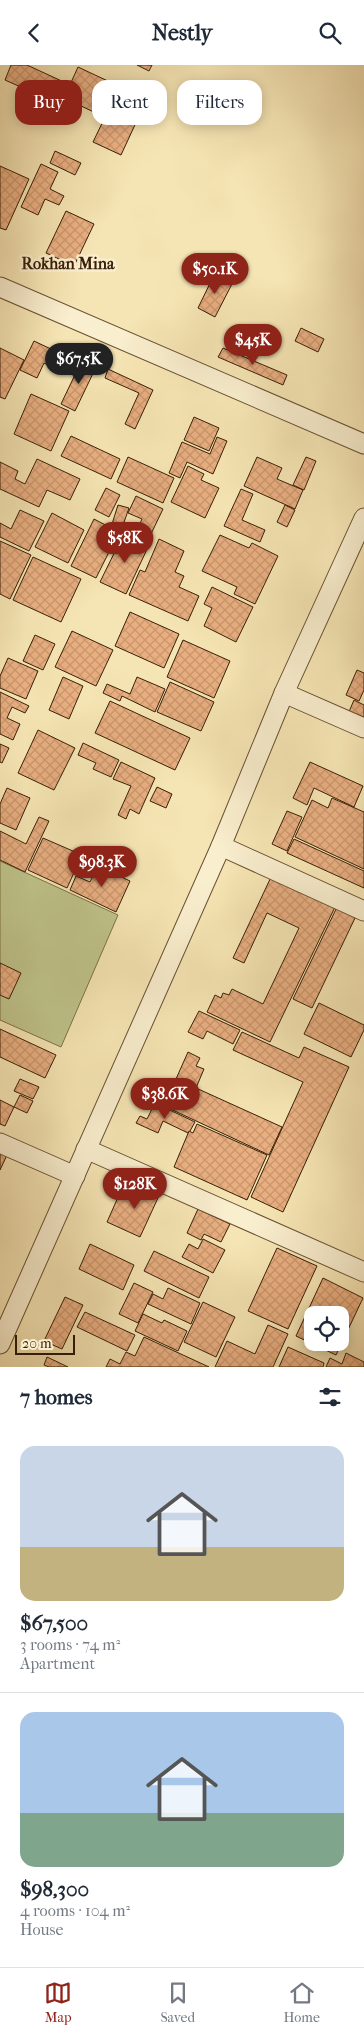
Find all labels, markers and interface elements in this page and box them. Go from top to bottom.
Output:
icon: back [20,19,48,47]
icon: search [316,19,344,47]
text: Nestly [152,20,212,46]
chip: Buy [15,80,82,125]
chip: Rent [92,80,167,125]
chip: Filters [177,80,262,125]
pin: $50.1K [174,253,256,295]
district label: Rokhan Mina [22,254,115,273]
text: $50.1K [193,259,237,278]
pin: $45K [223,323,283,366]
text: $45K [235,330,271,349]
pin: $67.5K [38,343,120,385]
text: $67.5K [56,349,102,368]
pin: $58K [95,521,155,564]
text: $58K [107,528,143,547]
pin: $98.3K [61,845,143,888]
text: $98.3K [79,852,125,871]
pin: $38.6K [124,1077,206,1120]
text: $38.6K [142,1084,188,1103]
pin: $128K [100,1167,170,1210]
text: $128K [114,1174,156,1193]
map controls [304,1306,349,1351]
button: locate [304,1306,349,1351]
scale bar [15,1332,75,1355]
text: 20 m [22,1335,52,1352]
icon: filters [316,1383,344,1411]
text: 7 homes [20,1385,92,1409]
icon: home [137,1479,227,1569]
text: $67,500 [20,1611,88,1635]
text: 3 rooms · 74 m² [20,1635,120,1654]
text: Apartment [20,1654,95,1673]
icon: home [137,1744,227,1834]
text: $98,300 [20,1877,89,1901]
text: 4 rooms · 104 m² [20,1901,130,1920]
text: House [20,1920,63,1939]
tab: Map [44,1979,72,2026]
tab: Saved [160,1979,195,2026]
tab: Home [283,1979,320,2026]

